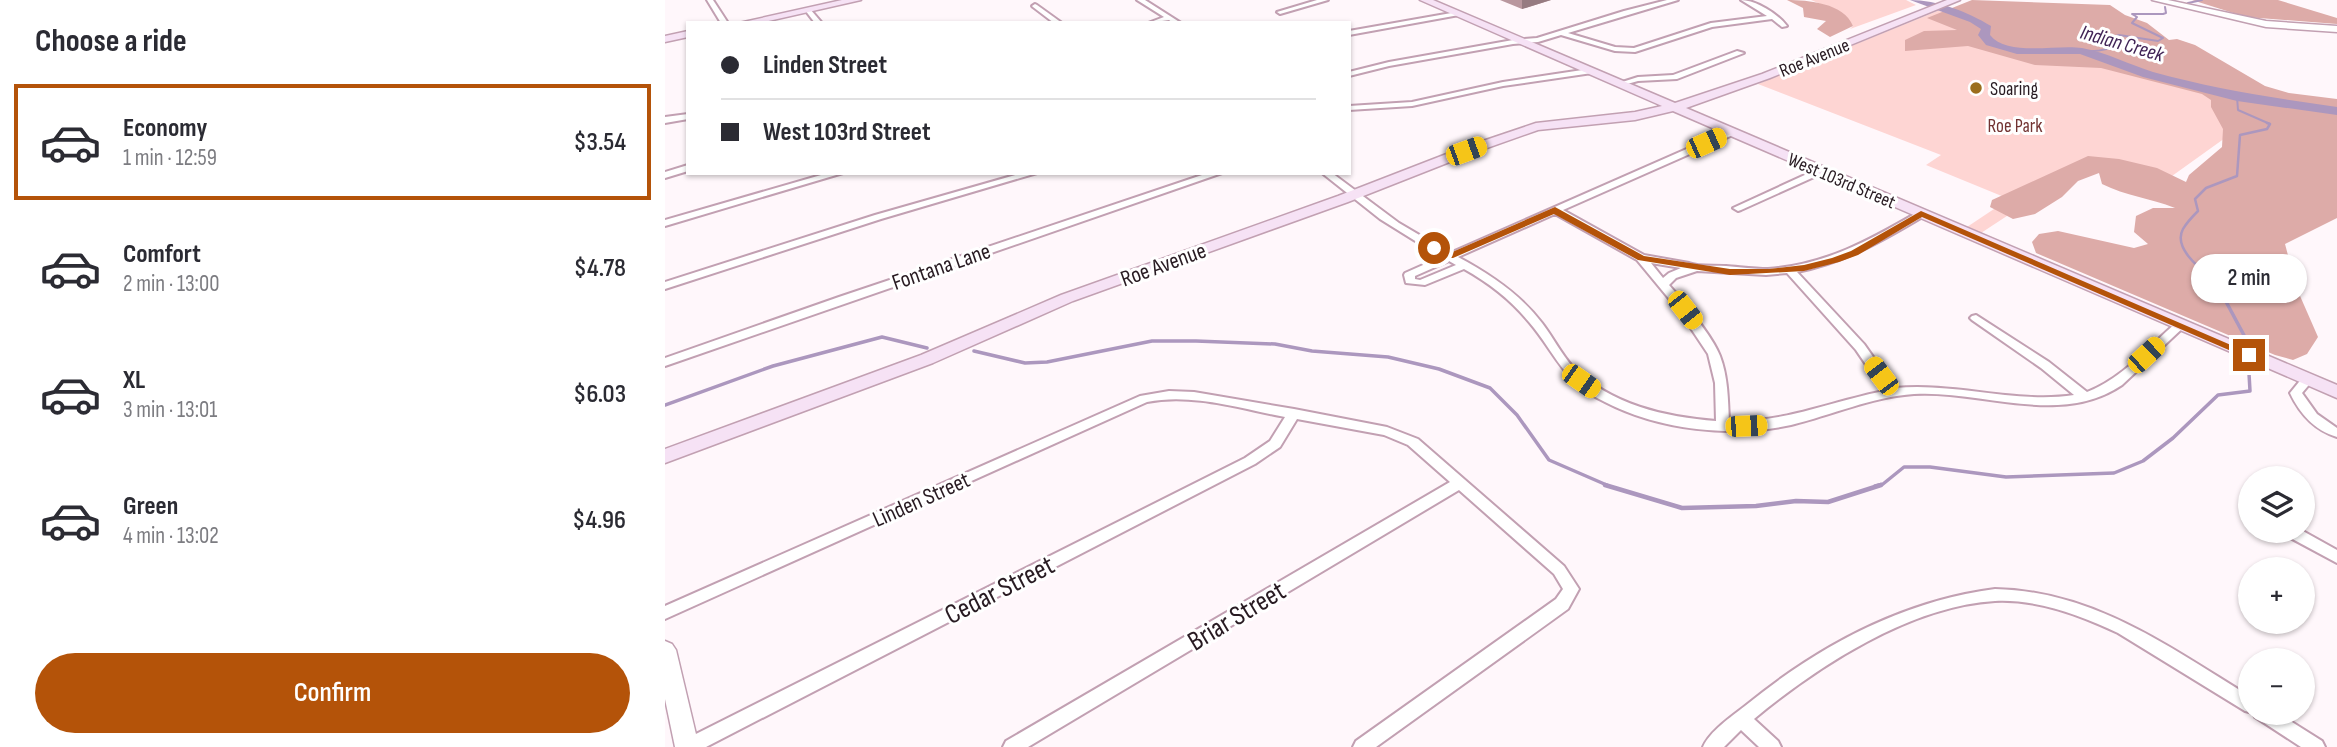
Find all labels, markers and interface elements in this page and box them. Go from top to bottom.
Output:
water label: Indian Creek [2077,20,2168,68]
text: Choose a ride [35,22,187,61]
street label: Roe Avenue [1776,34,1853,83]
text: Linden Street [763,50,887,81]
place label: Soaring [1990,78,2038,101]
marker: Soaring [1968,80,1984,96]
icon: car [39,111,102,174]
text: Economy [123,113,207,144]
park label: Roe Park [1988,115,2043,138]
text: West 103rd Street [763,117,930,148]
car [1683,125,1730,161]
text: $3.54 [573,127,626,158]
car [1443,134,1490,168]
text: 1 min · 12:59 [123,144,217,172]
street label: West 103rd Street [1784,148,1899,214]
route start [1418,232,1450,264]
icon: car [39,237,102,300]
street label: Fontana Lane [888,237,994,297]
street label: Roe Avenue [1117,237,1210,293]
text: Comfort [123,239,201,270]
text: $4.78 [574,253,626,284]
callout: 2 min [2191,254,2307,302]
text: 2 min [2227,264,2271,292]
text: 2 min · 13:00 [123,270,219,298]
car [1664,287,1707,333]
car [2124,333,2169,377]
route end [2233,339,2265,371]
car [1860,353,1903,399]
car [1558,360,1605,402]
icon: car [39,363,102,426]
text: XL [123,365,145,396]
text: $6.03 [573,379,626,410]
text: 3 min · 13:01 [123,396,217,424]
car [1725,415,1768,437]
street label: Linden Street [868,466,974,534]
map controls [2238,466,2315,725]
button: layers [2238,466,2315,543]
icon: car [39,489,102,552]
text: Green [123,491,178,522]
text: $4.96 [572,505,626,536]
text: 4 min · 13:02 [123,522,219,550]
street label: Cedar Street [939,549,1060,632]
button: + [2238,557,2315,634]
street label: Briar Street [1182,574,1292,658]
button: − [2238,648,2315,725]
button: Confirm [35,653,630,733]

